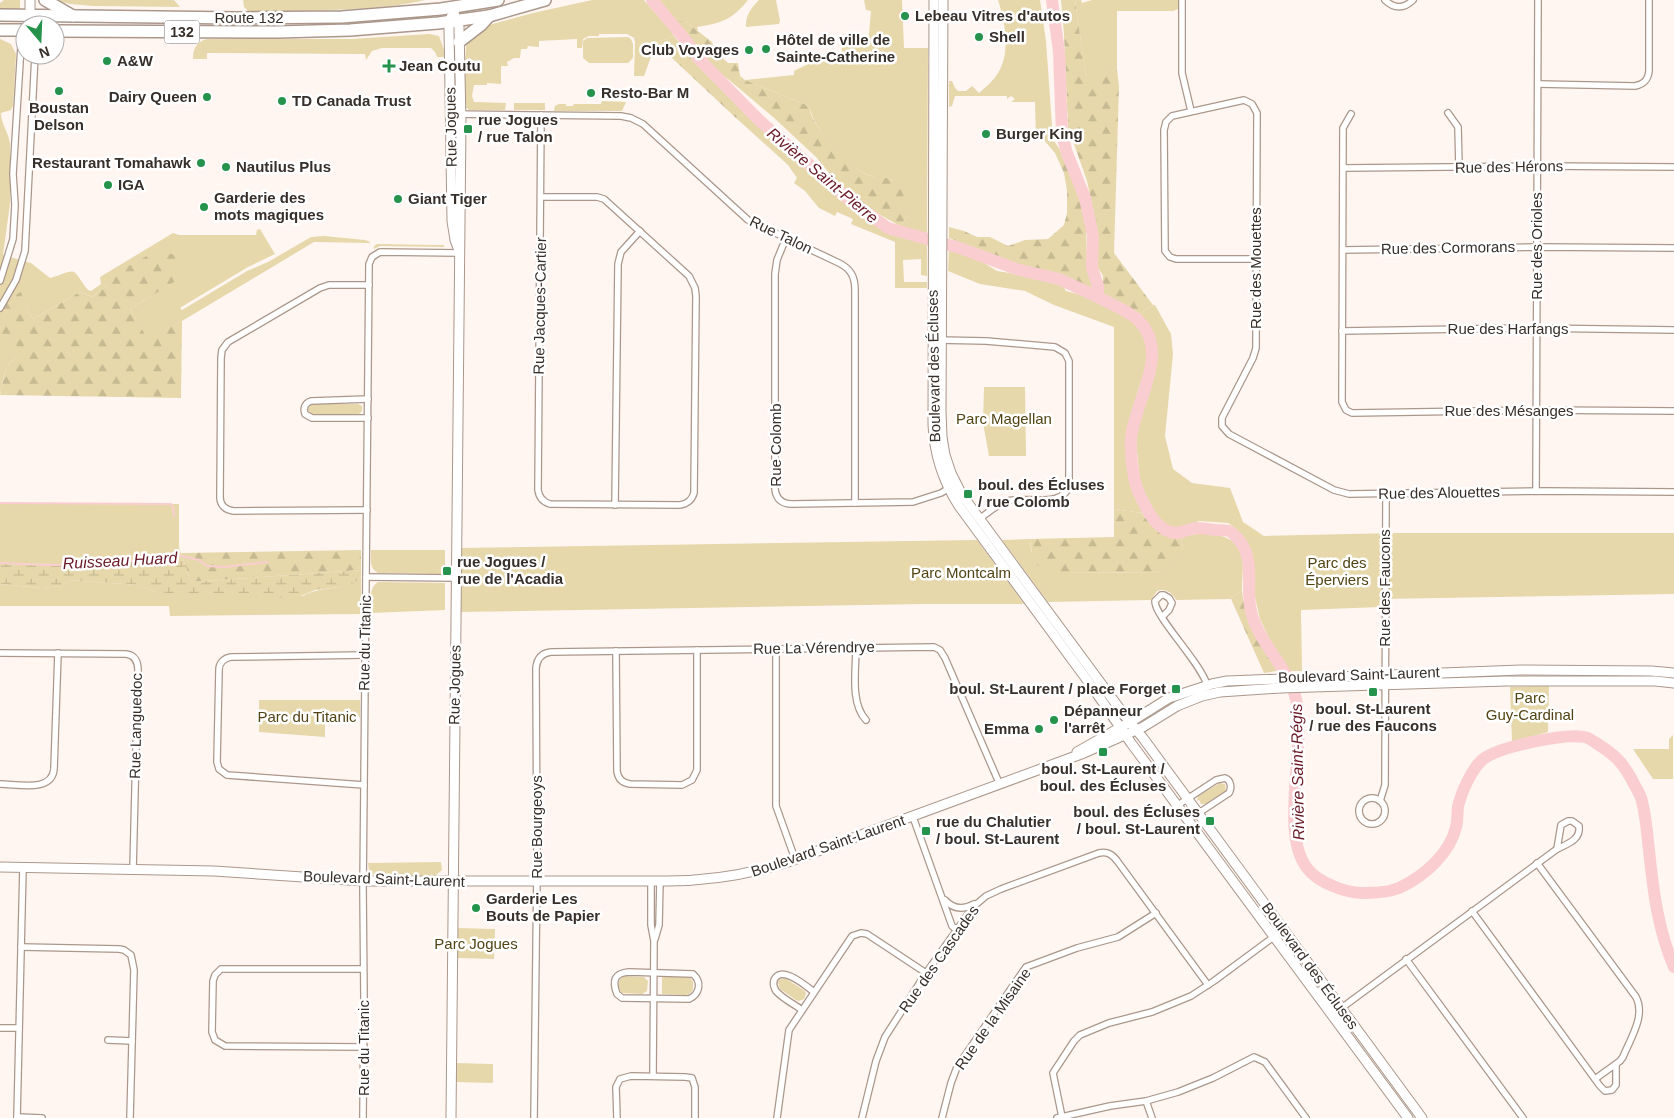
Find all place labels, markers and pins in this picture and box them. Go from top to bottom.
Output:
place label: Lebeau Vitres d'autos [915,7,1070,24]
marker: Lebeau Vitres d'autos [899,10,911,22]
place label: Shell [989,28,1025,45]
place label: Hôtel de ville de Sainte-Catherine [776,31,895,65]
marker: Shell [973,31,985,43]
place label: Club Voyages [641,41,739,58]
marker: Hôtel de ville de Sainte-Catherine [760,43,772,55]
marker: Club Voyages [743,44,755,56]
place label: A&W [117,52,154,69]
marker: A&W [101,55,113,67]
place label: Jean Coutu [399,57,481,74]
marker: Jean Coutu [383,60,395,72]
place label: Resto-Bar M [601,84,689,101]
marker: Boustan Delson [53,85,65,97]
marker: Resto-Bar M [585,87,597,99]
place label: Dairy Queen [109,88,197,105]
marker: Dairy Queen [201,91,213,103]
place label: TD Canada Trust [292,92,411,109]
marker: TD Canada Trust [276,95,288,107]
place label: Boustan Delson [29,99,89,133]
place label: rue Jogues / rue Talon [478,111,558,145]
marker: rue Jogues / rue Talon [462,123,474,135]
place label: Burger King [996,125,1083,142]
marker: Burger King [980,128,992,140]
place label: Restaurant Tomahawk [32,154,192,171]
marker: Restaurant Tomahawk [195,157,207,169]
place label: Nautilus Plus [236,158,331,175]
marker: Nautilus Plus [220,161,232,173]
place label: IGA [118,176,145,193]
marker: IGA [102,179,114,191]
place label: Garderie des mots magiques [214,189,324,223]
place label: Giant Tiger [408,190,487,207]
marker: Giant Tiger [392,193,404,205]
marker: Garderie des mots magiques [198,201,210,213]
place label: boul. des Écluses / rue Colomb [978,476,1105,510]
marker: boul. des Écluses / rue Colomb [962,488,974,500]
place label: rue Jogues / rue de l'Acadia [457,553,564,587]
marker: rue Jogues / rue de l'Acadia [441,565,453,577]
place label: boul. St-Laurent / place Forget [949,680,1166,697]
marker: boul. St-Laurent / place Forget [1170,683,1182,695]
marker: boul. St-Laurent / rue des Faucons [1367,686,1379,698]
place label: boul. St-Laurent / rue des Faucons [1309,700,1437,734]
place label: Dépanneur l'arrêt [1064,702,1143,736]
marker: Dépanneur l'arrêt [1048,714,1060,726]
place label: Emma [984,720,1030,737]
marker: Emma [1033,723,1045,735]
marker: boul. St-Laurent / boul. des Écluses [1097,746,1109,758]
place label: boul. St-Laurent / boul. des Écluses [1040,760,1166,794]
place label: boul. des Écluses / boul. St-Laurent [1073,803,1200,837]
place label: rue du Chalutier / boul. St-Laurent [936,813,1059,847]
marker: boul. des Écluses / boul. St-Laurent [1204,815,1216,827]
marker: rue du Chalutier / boul. St-Laurent [920,825,932,837]
place label: Garderie Les Bouts de Papier [486,890,600,924]
marker: Garderie Les Bouts de Papier [470,902,482,914]

